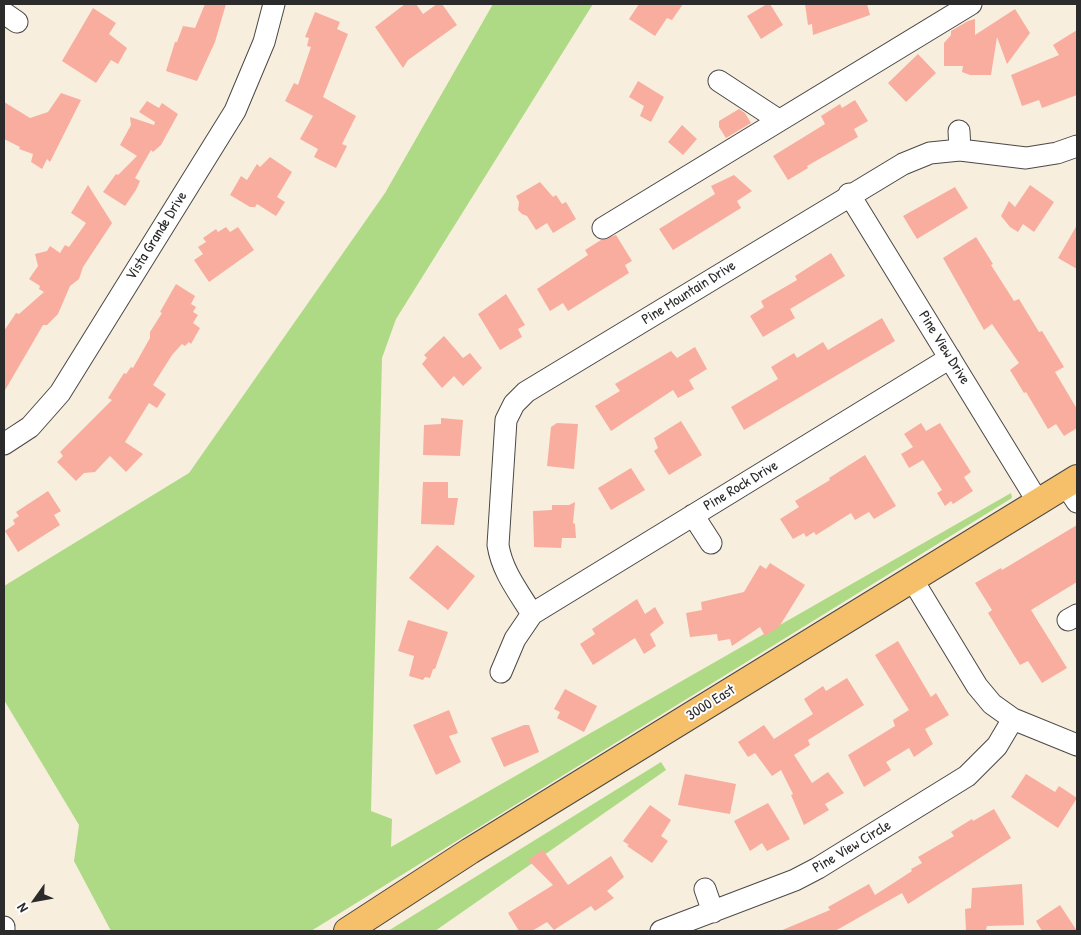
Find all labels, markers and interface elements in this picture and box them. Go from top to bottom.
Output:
street label: Vista Grande Drive [123,188,191,284]
street label: Pine Mountain Drive [639,257,739,329]
street label: Pine View Drive [914,308,974,388]
street label: Pine Rock Drive [701,457,781,515]
street label: 3000 East [683,681,739,725]
street label: Pine View Circle [810,817,894,877]
north arrow [10,875,60,925]
text: N [12,900,32,916]

